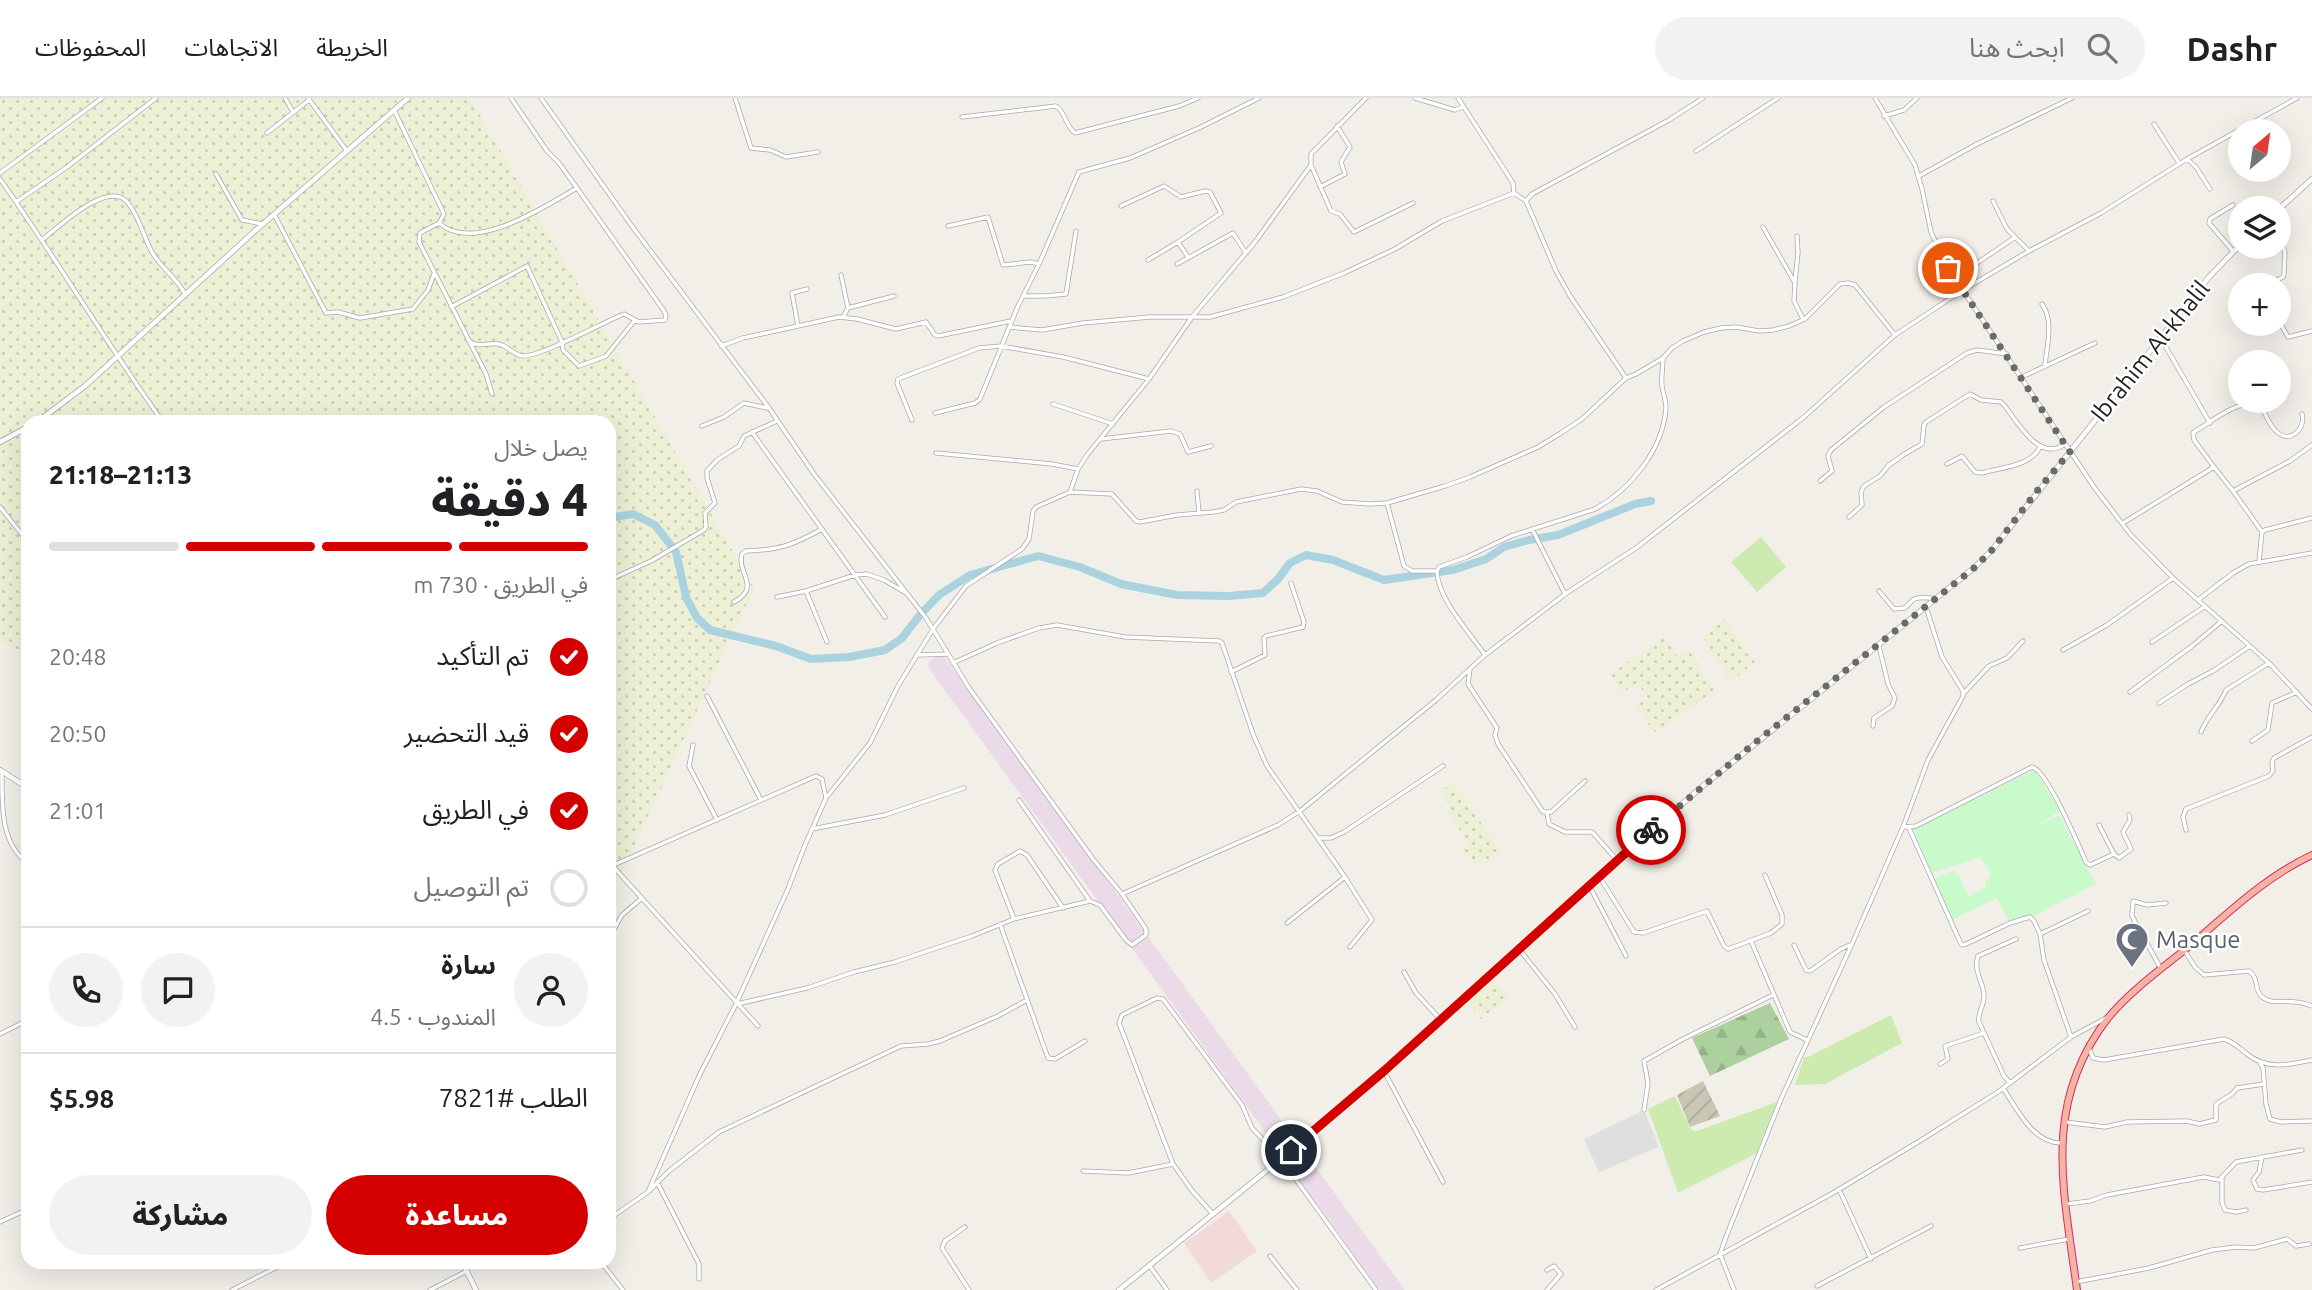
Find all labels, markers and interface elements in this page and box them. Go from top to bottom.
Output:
search box [1655,17,2145,80]
icon: search [2083,29,2121,67]
text: Dashr [2187,30,2277,67]
text: ابحث هنا [1969,33,2065,62]
text: المحفوظات [35,34,146,61]
text: الاتجاهات [184,34,278,61]
text: الخريطة [316,34,388,61]
north arrow [2228,119,2291,182]
map controls [2228,119,2291,413]
button: layers [2228,196,2291,259]
pin [1918,238,1978,298]
icon: bag [1929,249,1967,287]
button: + [2228,273,2291,336]
street label: Ibrahim Al-khalil [2085,275,2215,427]
button: − [2228,350,2291,413]
text: يصل خلال [494,435,588,460]
text: 21:13–21:18 [49,460,192,489]
text: 4 دقيقة [431,473,588,525]
text: في الطريق · 730 m [414,572,588,597]
icon: check [550,638,588,676]
text: تم التأكيد [436,641,529,670]
text: 20:48 [49,644,107,669]
icon: check [550,715,588,753]
text: قيد التحضير [404,718,529,747]
text: 20:50 [49,721,107,746]
icon: check [550,792,588,830]
text: في الطريق [423,795,529,824]
courier [1616,795,1686,865]
text: 21:01 [49,798,107,823]
icon: bike [1632,811,1670,849]
text: تم التوصيل [414,872,529,901]
mosque icon: Masque [2113,920,2151,969]
place label: Masque [2156,926,2241,953]
text: سارة [441,950,496,979]
button: phone [49,953,123,1027]
button: chat [141,953,215,1027]
button: person [514,953,588,1027]
text: المندوب · 4.5 [370,1004,496,1029]
text: الطلب #7821 [439,1083,588,1112]
text: $5.98 [49,1084,114,1113]
pin [1261,1120,1321,1180]
icon: home [1272,1131,1310,1169]
button: مشاركة [49,1175,312,1255]
button: مساعدة [326,1175,588,1255]

